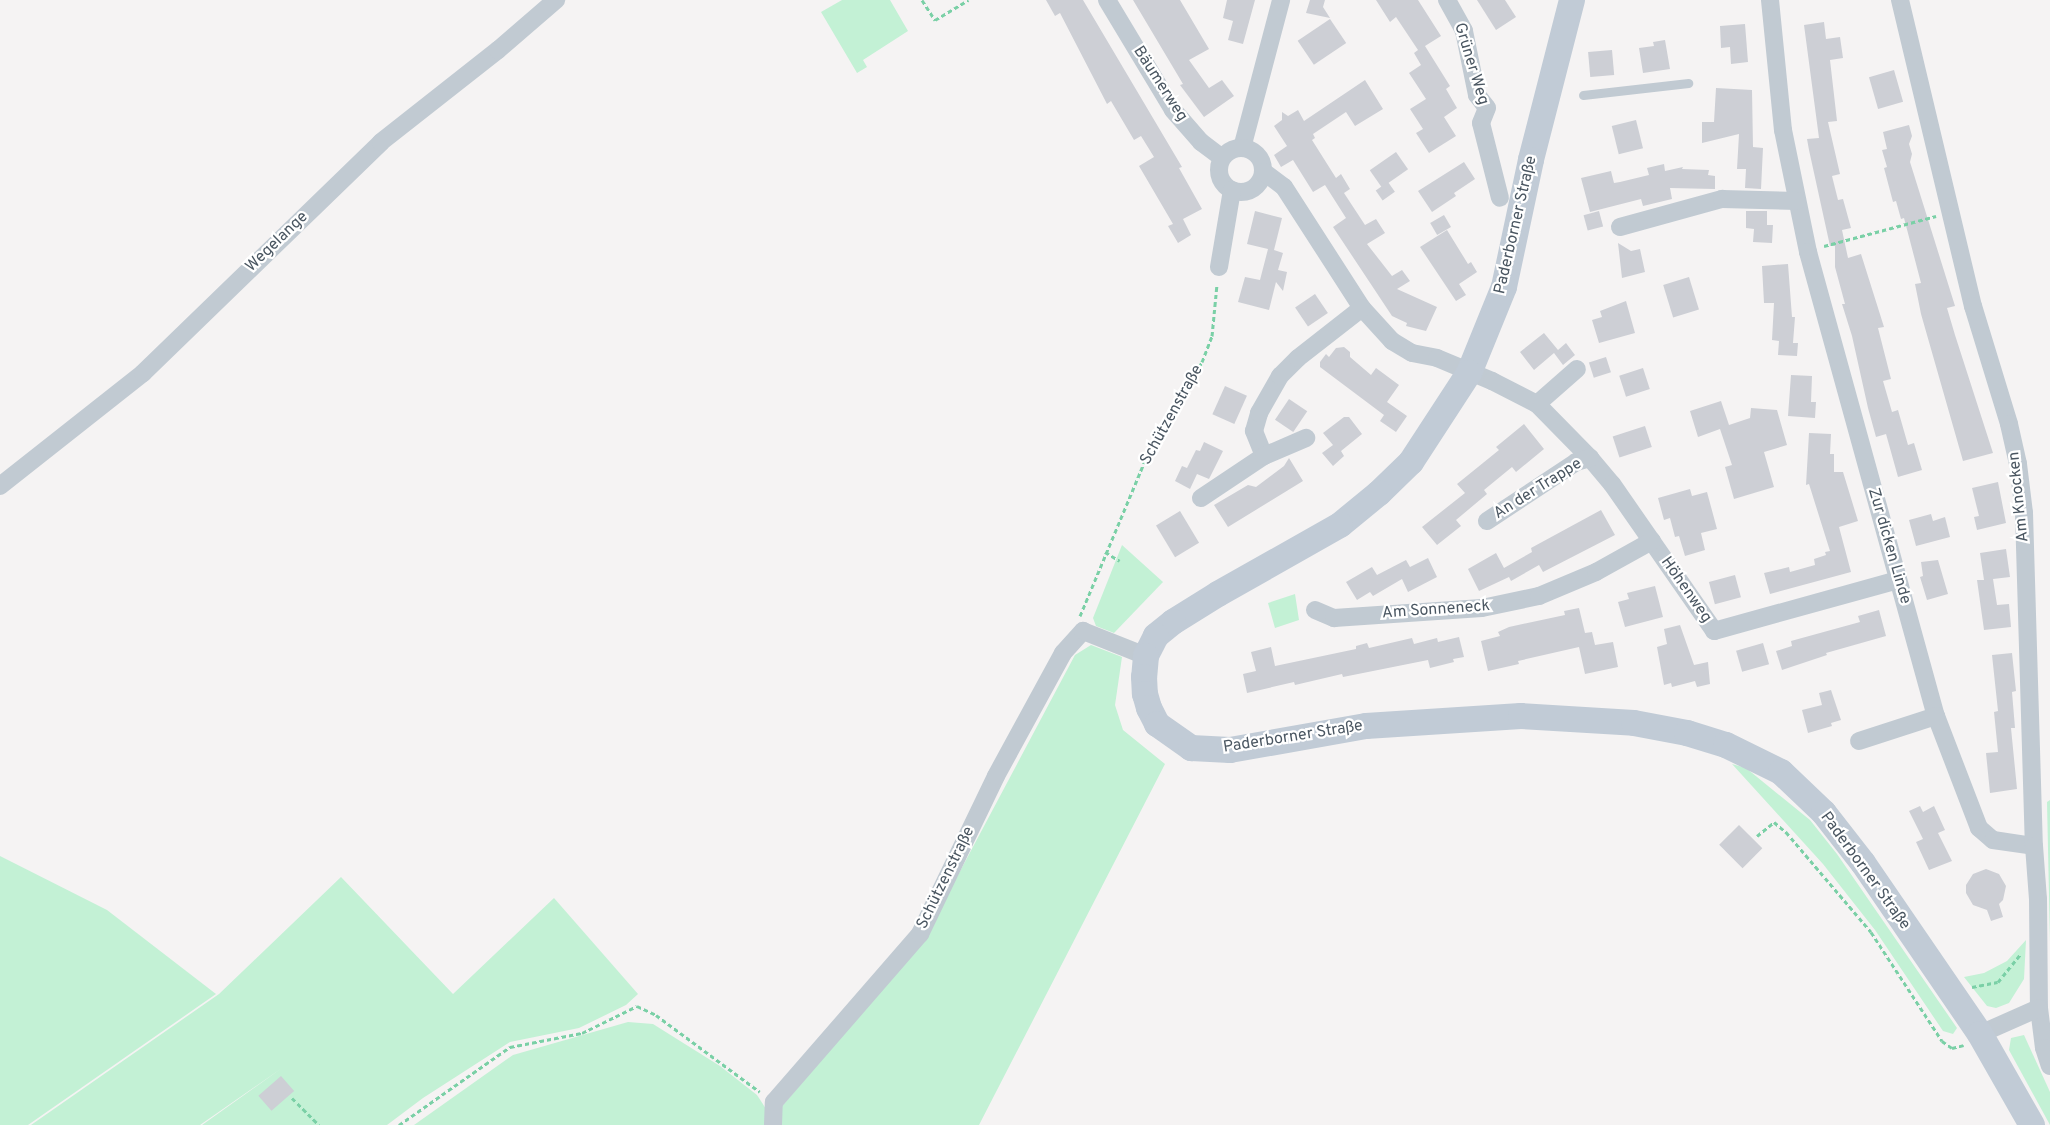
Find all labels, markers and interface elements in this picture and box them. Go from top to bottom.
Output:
street label: Grüner Weg [1449,20,1493,108]
street label: Bäumerweg [1129,43,1191,125]
street label: Paderborner Straße [1491,154,1541,296]
street label: Wegelange [242,208,312,276]
street label: Schützenstraße [1137,362,1207,468]
street label: Am Knocken [2005,451,2033,543]
street label: An der Trappe [1490,454,1586,524]
street label: Zur dicken Linde [1863,486,1915,606]
street label: Höhenweg [1656,553,1716,627]
street label: Am Sonneneck [1381,597,1491,623]
street label: Paderborner Straße [1222,716,1364,758]
street label: Paderborner Straße [1816,808,1914,934]
street label: Schützenstraße [913,824,979,932]

